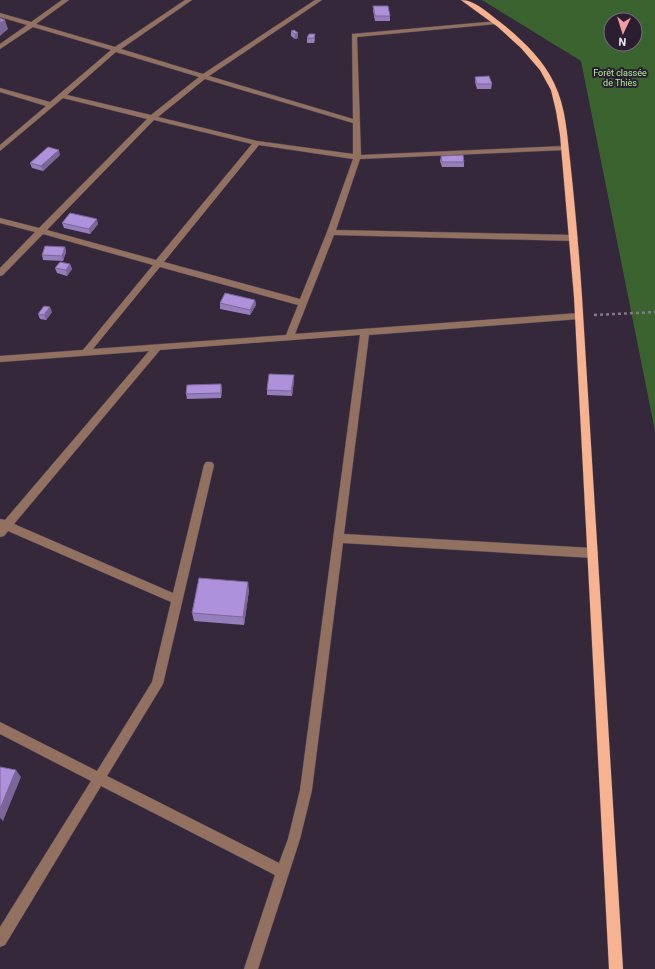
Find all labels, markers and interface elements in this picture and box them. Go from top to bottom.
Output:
north arrow [603,12,643,52]
text: N [618,35,627,48]
park label: Forêt classée de Thiès [593,68,647,88]

